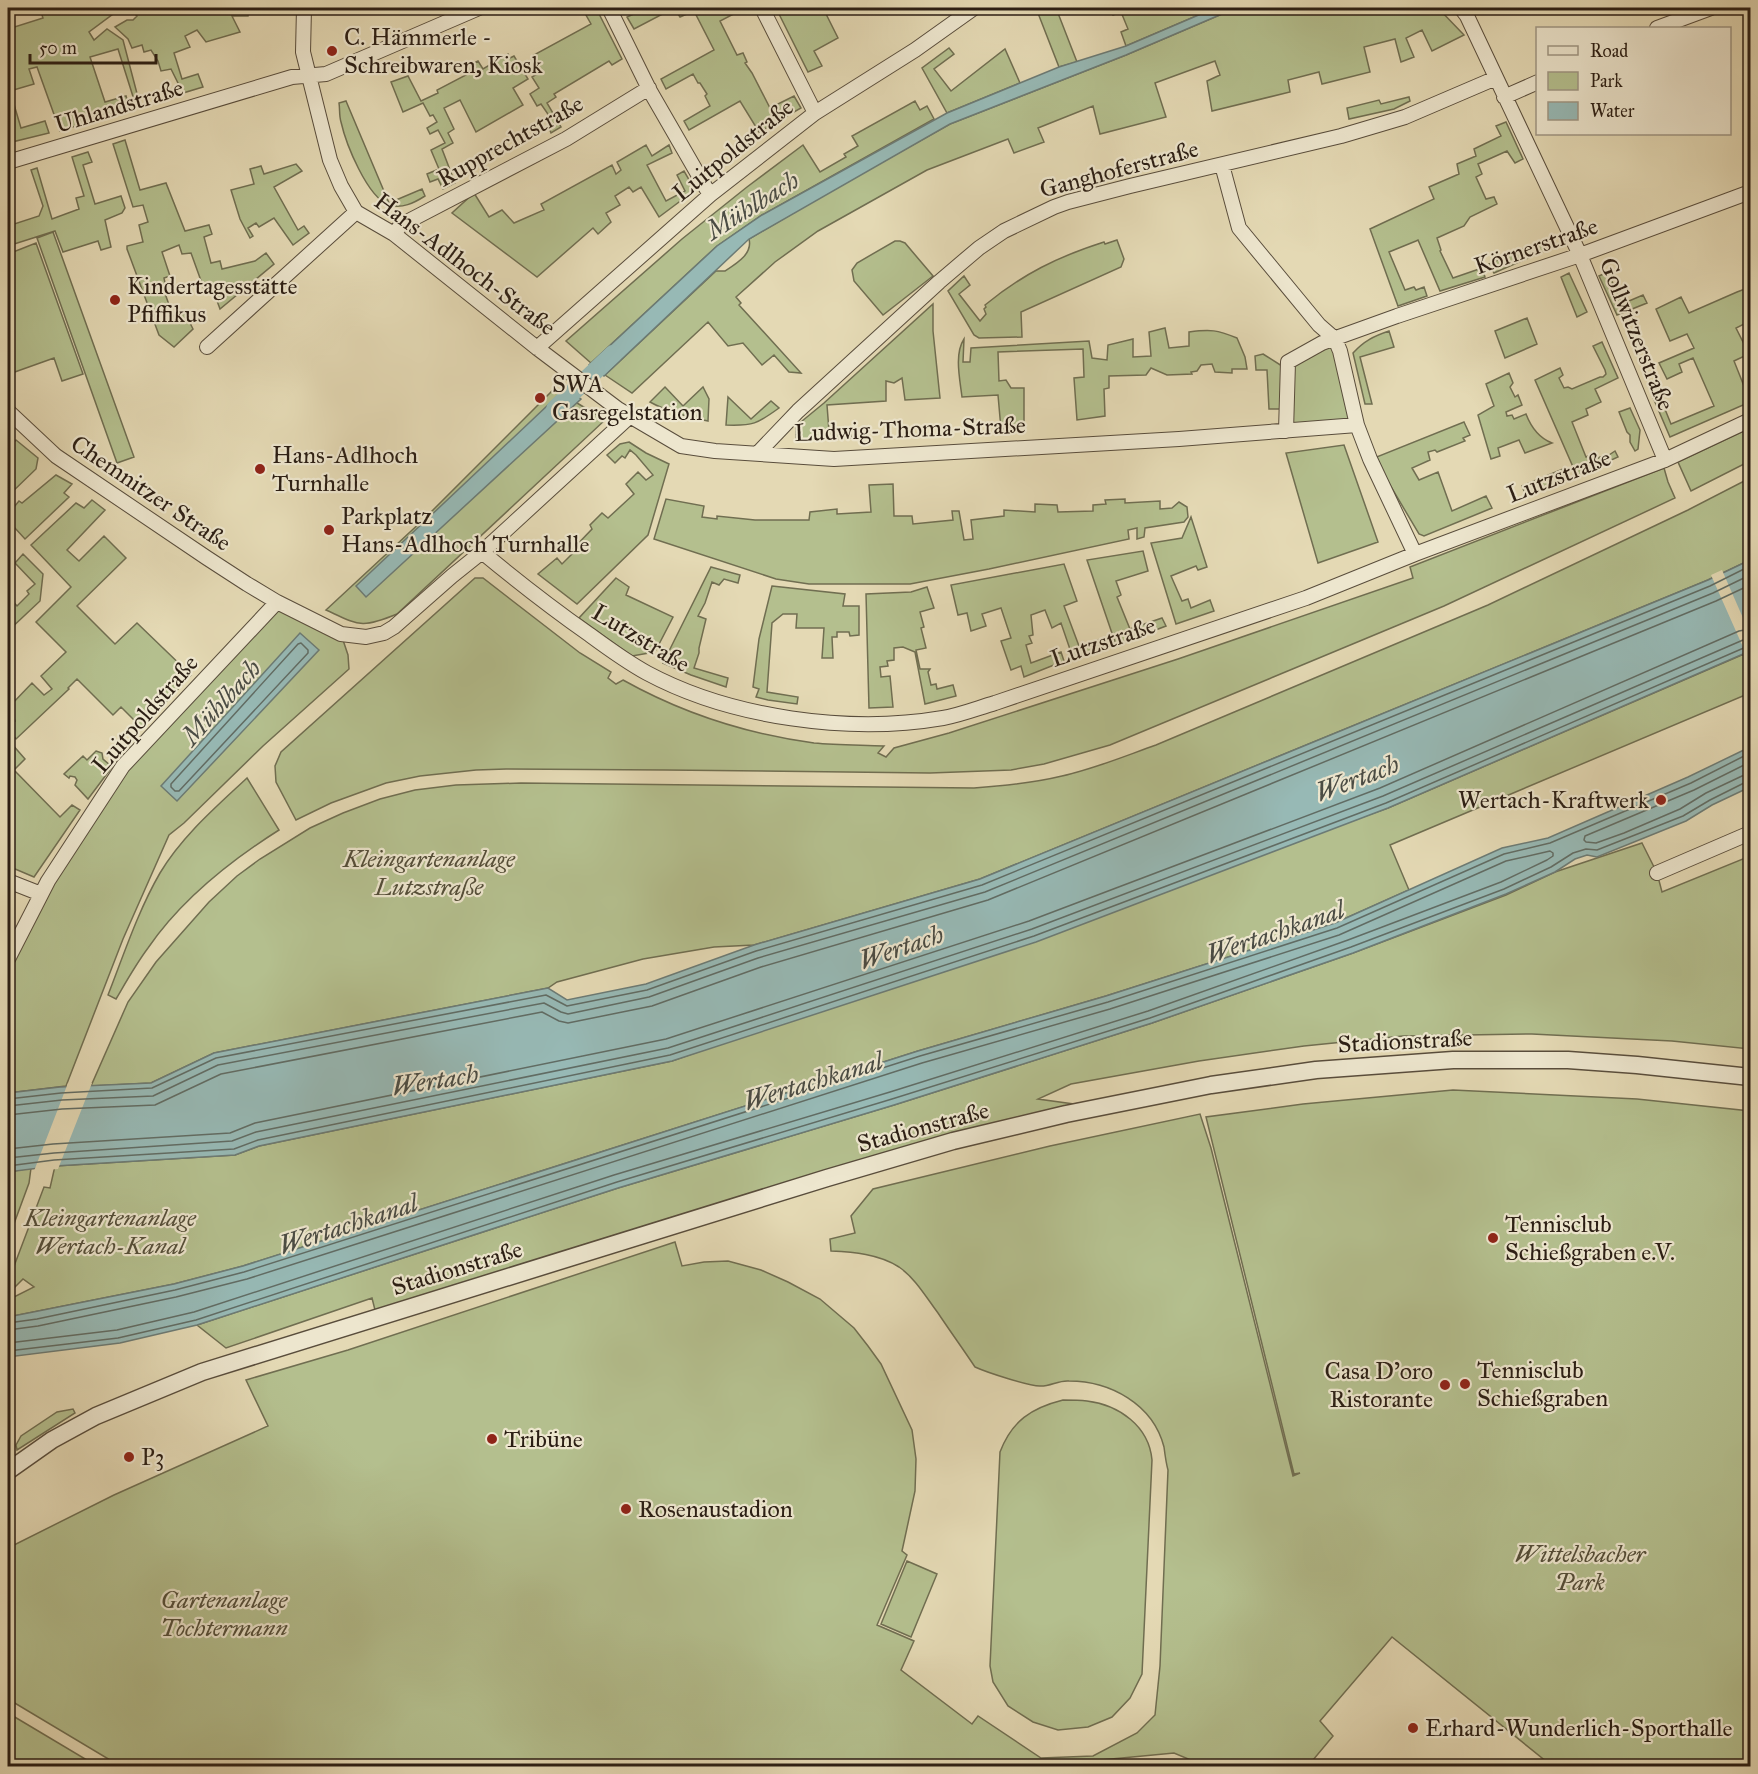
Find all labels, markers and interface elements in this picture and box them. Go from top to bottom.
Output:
place label: C. Hämmerle - Schreibwaren, Kiosk [344,22,544,80]
scale bar [30,27,156,65]
legend [1536,27,1731,135]
text: 50 m [39,37,77,59]
text: Road [1590,40,1628,62]
marker: C. Hämmerle - Schreibwaren, Kiosk [325,44,339,58]
text: Park [1590,70,1623,92]
street label: Uhlandstraße [51,72,187,140]
street label: Rupprechtstraße [432,88,588,194]
street label: Luitpoldstraße [666,92,800,208]
text: Water [1590,100,1635,122]
street label: Ganghoferstraße [1036,133,1202,205]
water label: Mühlbach [697,164,805,248]
street label: Hans-Adlhoch-Straße [368,186,562,342]
street label: Körnerstraße [1470,211,1602,281]
street label: Gollwitzerstraße [1593,253,1681,415]
place label: Kindertagesstätte Pfiffikus [127,271,298,329]
marker: Kindertagesstätte Pfiffikus [108,293,122,307]
place label: SWA Gasregelstation [552,369,703,427]
marker: SWA Gasregelstation [533,391,547,405]
street label: Ludwig-Thoma-Straße [794,410,1026,448]
street label: Chemnitzer Straße [65,428,237,558]
place label: Hans-Adlhoch Turnhalle [272,440,418,498]
street label: Lutzstraße [1503,442,1615,510]
marker: Hans-Adlhoch Turnhalle [253,462,267,476]
place label: Parkplatz Hans-Adlhoch Turnhalle [341,501,589,559]
marker: Parkplatz Hans-Adlhoch Turnhalle [322,523,336,537]
street label: Lutzstraße [587,597,695,679]
street label: Lutzstraße [1047,610,1159,674]
street label: Luitpoldstraße [85,649,205,779]
water label: Mühlbach [172,652,268,754]
water label: Wertach [1311,747,1404,809]
place label: Wertach-Kraftwerk [1458,785,1650,815]
marker: Wertach-Kraftwerk [1654,793,1668,807]
park label: Kleingartenanlage Lutzstraße [342,844,516,902]
water label: Wertachkanal [1202,893,1350,971]
water label: Wertach [855,918,948,976]
street label: Stadionstraße [1337,1022,1473,1060]
water label: Wertachkanal [739,1044,889,1117]
water label: Wertach [389,1057,481,1103]
street label: Stadionstraße [854,1095,992,1159]
water label: Wertachkanal [275,1186,423,1261]
park label: Kleingartenanlage Wertach-Kanal [23,1203,197,1261]
place label: Tennisclub Schießgraben e.V. [1505,1209,1675,1267]
marker: Tennisclub Schießgraben e.V. [1486,1231,1500,1245]
street label: Stadionstraße [388,1234,526,1302]
place label: Tennisclub Schießgraben [1477,1355,1608,1413]
place label: Casa D'oro Ristorante [1325,1356,1433,1414]
marker: Tennisclub Schießgraben [1458,1377,1472,1391]
marker: Casa D'oro Ristorante [1438,1378,1452,1392]
place label: Tribüne [504,1424,583,1454]
marker: Tribüne [485,1432,499,1446]
place label: P3 [141,1442,164,1472]
marker: P3 [122,1450,136,1464]
place label: Rosenaustadion [638,1494,793,1524]
marker: Rosenaustadion [619,1502,633,1516]
park label: Wittelsbacher Park [1514,1539,1648,1597]
park label: Gartenanlage Tochtermann [160,1585,288,1643]
place label: Erhard-Wunderlich-Sporthalle [1425,1713,1733,1743]
marker: Erhard-Wunderlich-Sporthalle [1406,1721,1420,1735]

